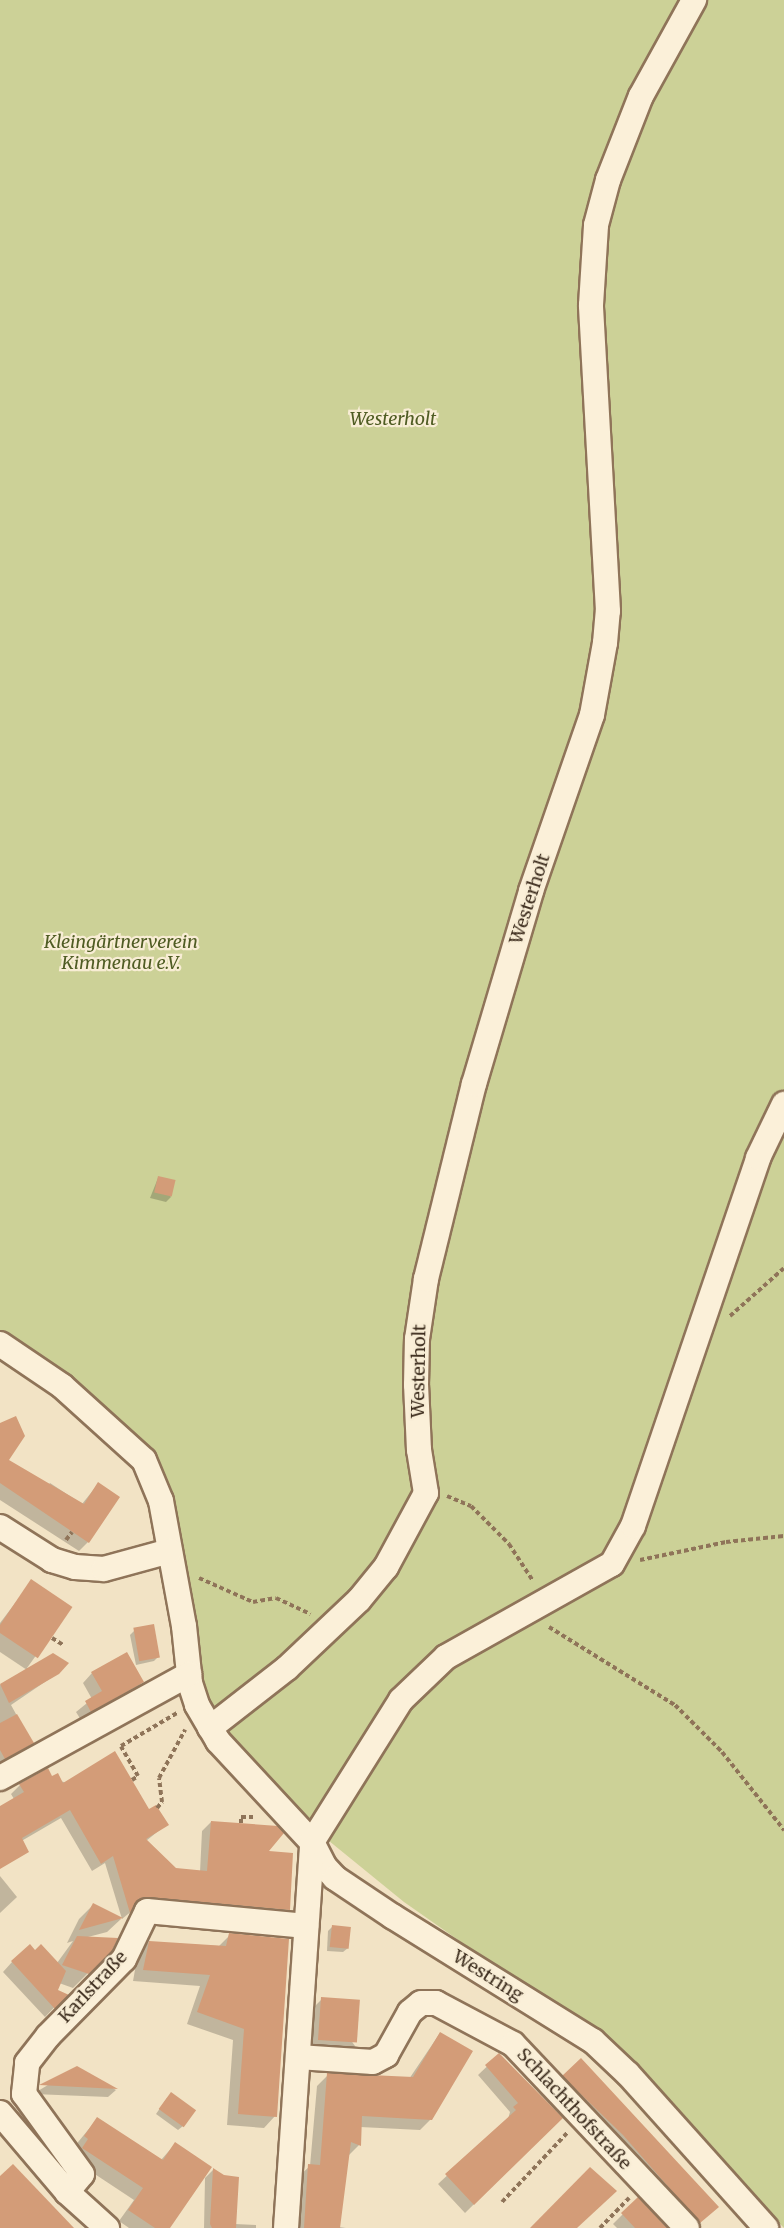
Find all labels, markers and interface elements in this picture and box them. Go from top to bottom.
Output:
park label: Westerholt [350,408,436,430]
street label: Westerholt [505,851,555,947]
park label: Kleingärtnerverein Kimmenau e.V. [44,932,198,974]
street label: Westerholt [407,1324,431,1418]
street label: Karlstraße [54,1946,132,2028]
street label: Westring [449,1946,527,2006]
street label: Schlachthofstraße [512,2044,636,2174]

